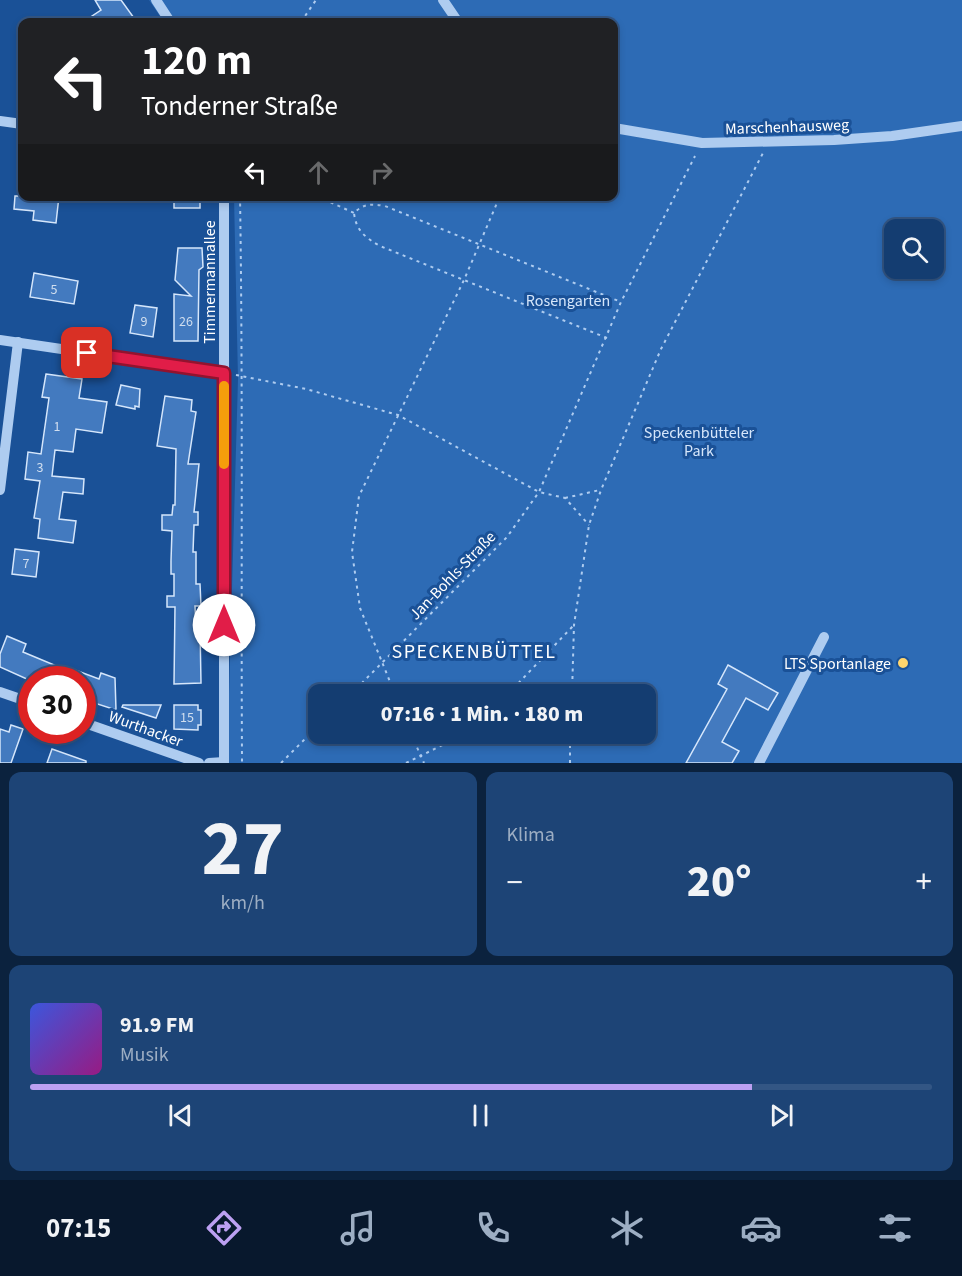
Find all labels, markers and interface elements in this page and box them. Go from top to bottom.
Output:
text: 120 m [141,31,252,91]
icon: left [42,42,120,120]
text: Tonderner Straße [141,87,338,126]
street label: Marschenhausweg [725,114,849,140]
icon: left [239,156,272,189]
icon: ahead [302,156,335,189]
icon: right [365,156,398,189]
map controls [884,219,944,279]
button: search [884,219,944,279]
street label: Timmermannallee [199,220,221,344]
house number: 5 [51,280,58,300]
park label: Rosengarten [526,290,610,312]
house number: 9 [141,312,148,332]
house number: 26 [179,312,193,332]
pin [61,327,112,378]
icon: arrive [70,336,103,369]
house number: 1 [54,417,61,437]
park label: Speckenbütteler Park [644,422,755,462]
house number: 3 [37,458,44,478]
street label: Jan-Bohls-Straße [405,526,501,625]
house number: 7 [23,554,30,574]
position arrow [192,593,256,657]
district label: SPECKENBÜTTEL [392,638,556,666]
place label: LTS Sportanlage [784,653,891,675]
marker: LTS Sportanlage [896,656,910,670]
speed limit sign: 30 [18,666,96,744]
text: 07:16 · 1 Min. · 180 m [381,698,583,730]
street label: Wurthacker [106,705,186,753]
house number: 15 [180,708,194,728]
text: 27 [202,794,284,905]
text: Klima [507,821,555,849]
text: 20° [687,850,752,914]
text: − [507,859,523,906]
text: + [916,859,932,906]
text: km/h [221,889,265,917]
text: 91.9 FM [120,1009,194,1041]
text: Musik [120,1041,169,1069]
icon: previous [164,1099,197,1132]
icon: pause [464,1099,497,1132]
icon: next [765,1099,798,1132]
icon: directions [203,1207,245,1249]
icon: music [337,1207,379,1249]
icon: phone [472,1207,514,1249]
icon: climate [606,1207,648,1249]
icon: car [740,1207,782,1249]
icon: filters [874,1207,916,1249]
text: 07:15 [46,1209,111,1248]

